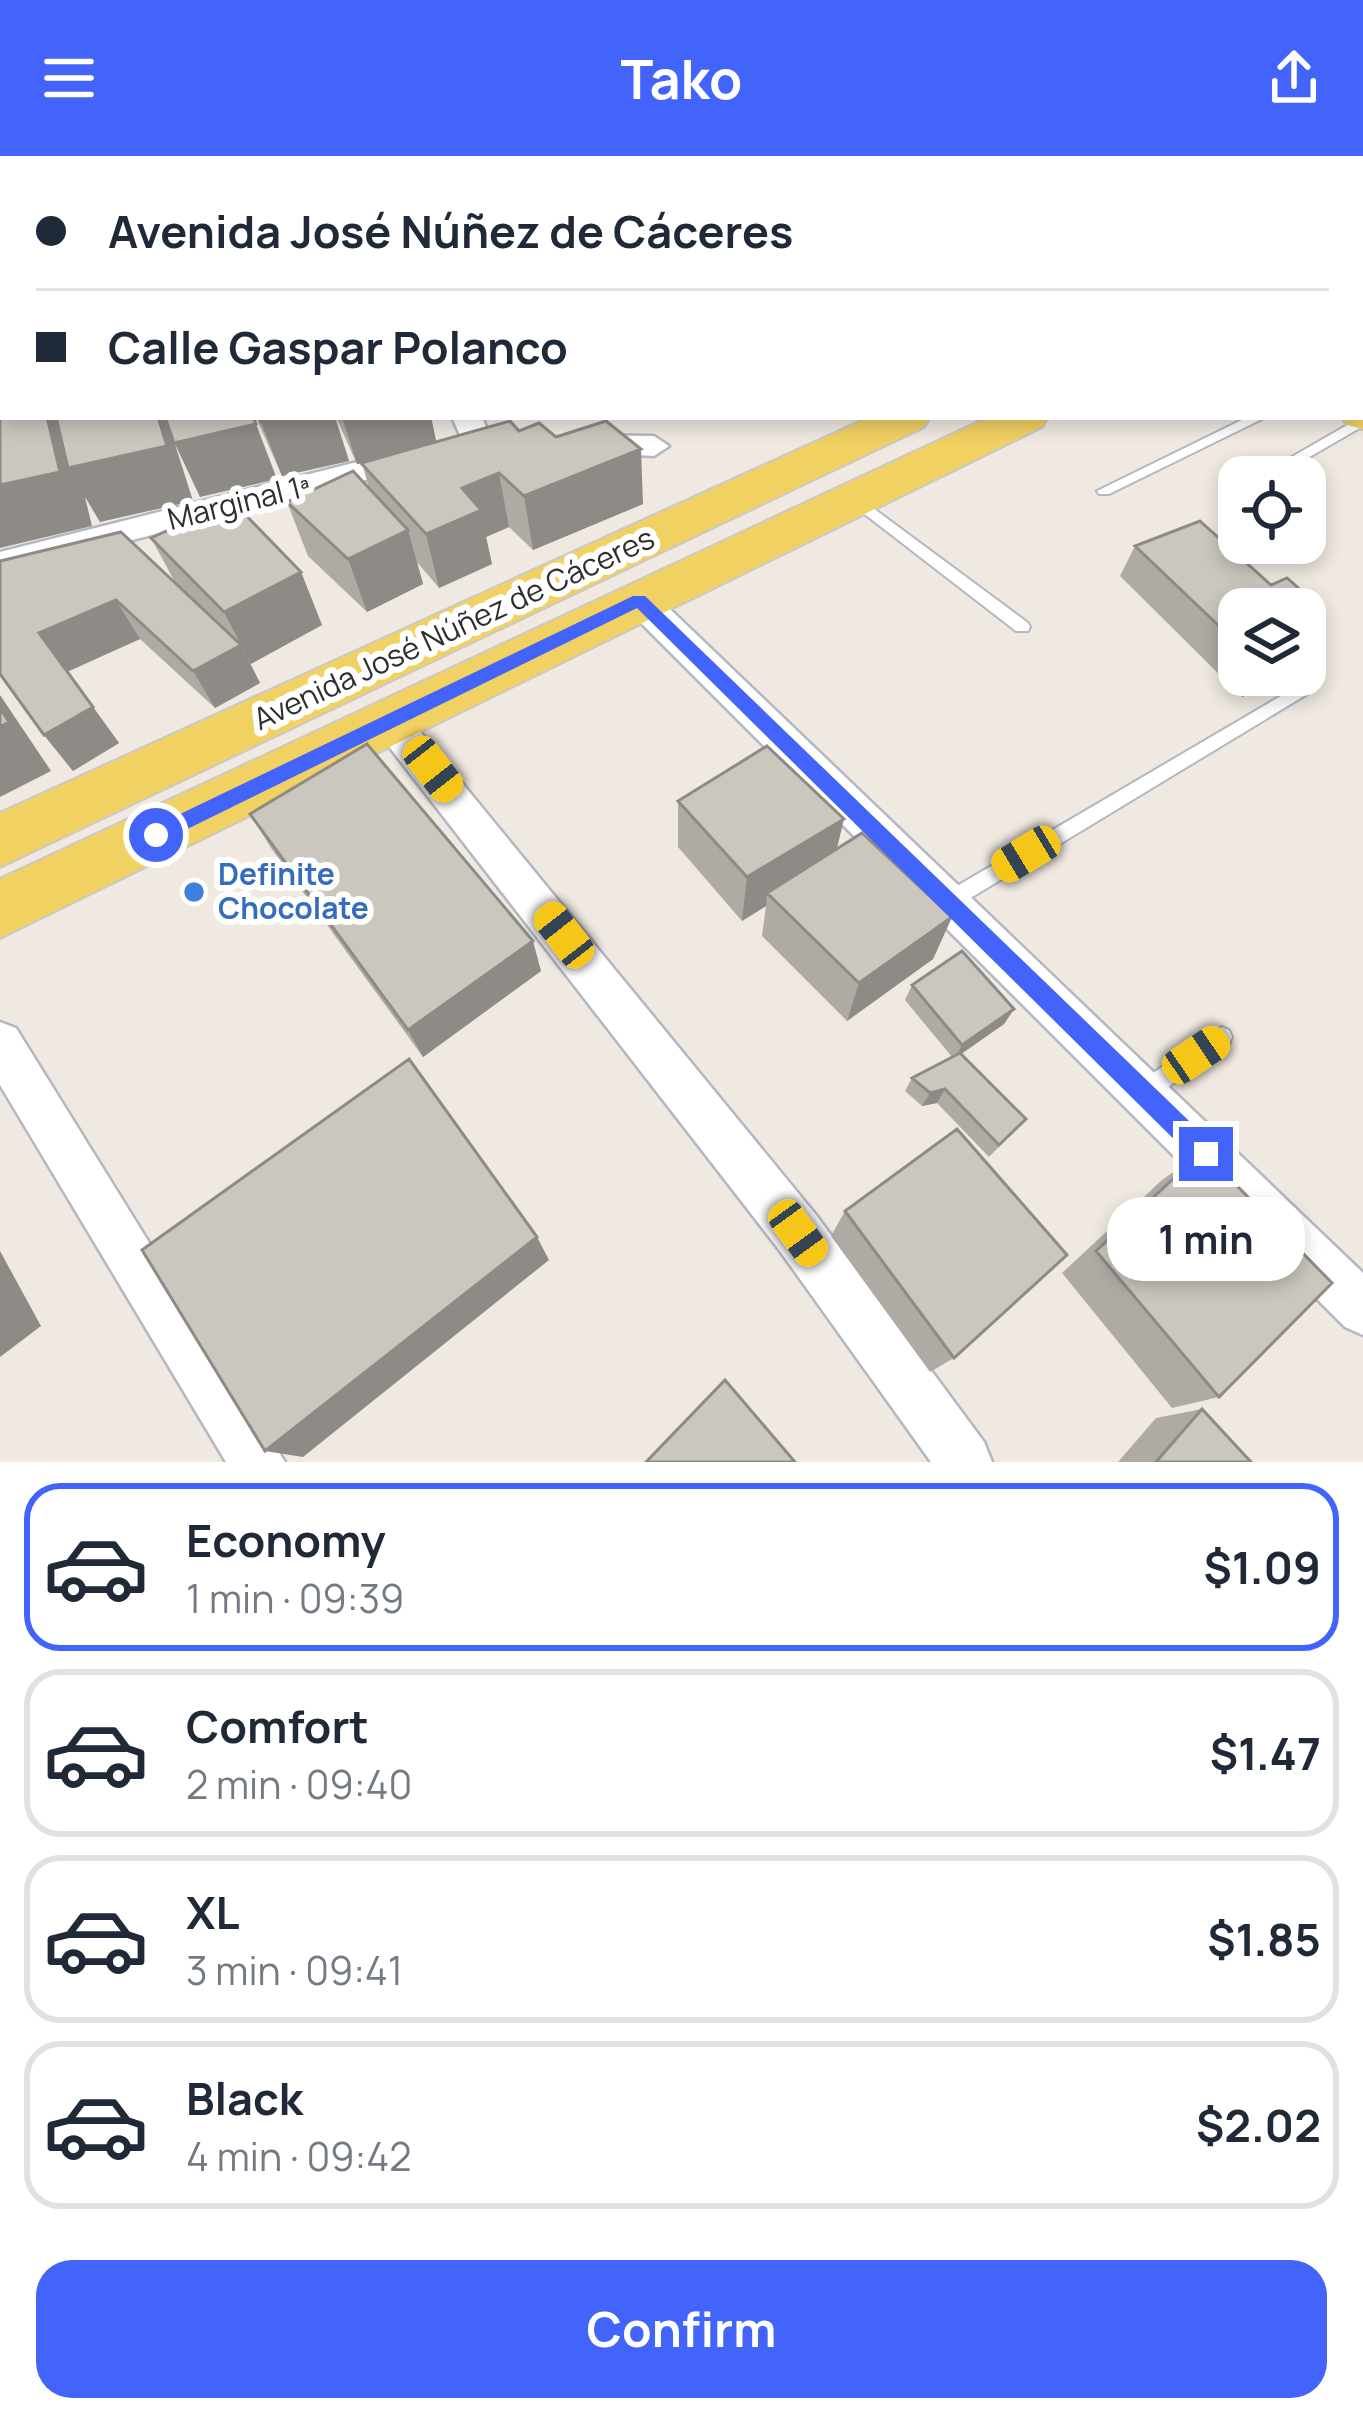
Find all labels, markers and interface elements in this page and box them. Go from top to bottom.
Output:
text: Tako [621,41,742,115]
icon: menu [36,45,102,111]
icon: share [1261,45,1327,111]
text: Avenida José Núñez de Cáceres [108,200,793,262]
text: Calle Gaspar Polanco [108,316,568,378]
map controls [1218,456,1326,696]
button: locate [1218,456,1326,564]
street label: Marginal 1ª [163,464,314,539]
street label: Avenida José Núñez de Cáceres [246,516,661,739]
button: layers [1218,588,1326,696]
car [397,730,469,808]
route start [129,808,183,862]
car [986,820,1066,888]
place label: Definite Chocolate [218,853,369,928]
marker: Definite Chocolate [181,879,207,905]
car [528,896,600,974]
car [1156,1020,1236,1090]
route end [1179,1127,1233,1181]
car [762,1193,834,1273]
callout: 1 min [1107,1196,1305,1280]
text: 1 min [1158,1212,1254,1266]
text: Economy [186,1509,386,1571]
icon: car [42,1513,150,1621]
text: $1.09 [1204,1536,1321,1598]
text: 1 min · 09:39 [186,1571,404,1625]
text: Comfort [186,1695,369,1757]
icon: car [42,1699,150,1807]
text: $1.47 [1210,1722,1321,1784]
text: 2 min · 09:40 [186,1757,412,1811]
text: XL [186,1881,240,1943]
icon: car [42,1885,150,1993]
text: $1.85 [1207,1908,1321,1970]
text: 3 min · 09:41 [186,1943,403,1997]
text: Black [186,2067,303,2129]
icon: car [42,2071,150,2179]
text: $2.02 [1196,2094,1321,2156]
text: 4 min · 09:42 [186,2129,411,2183]
button: Confirm [36,2260,1327,2398]

